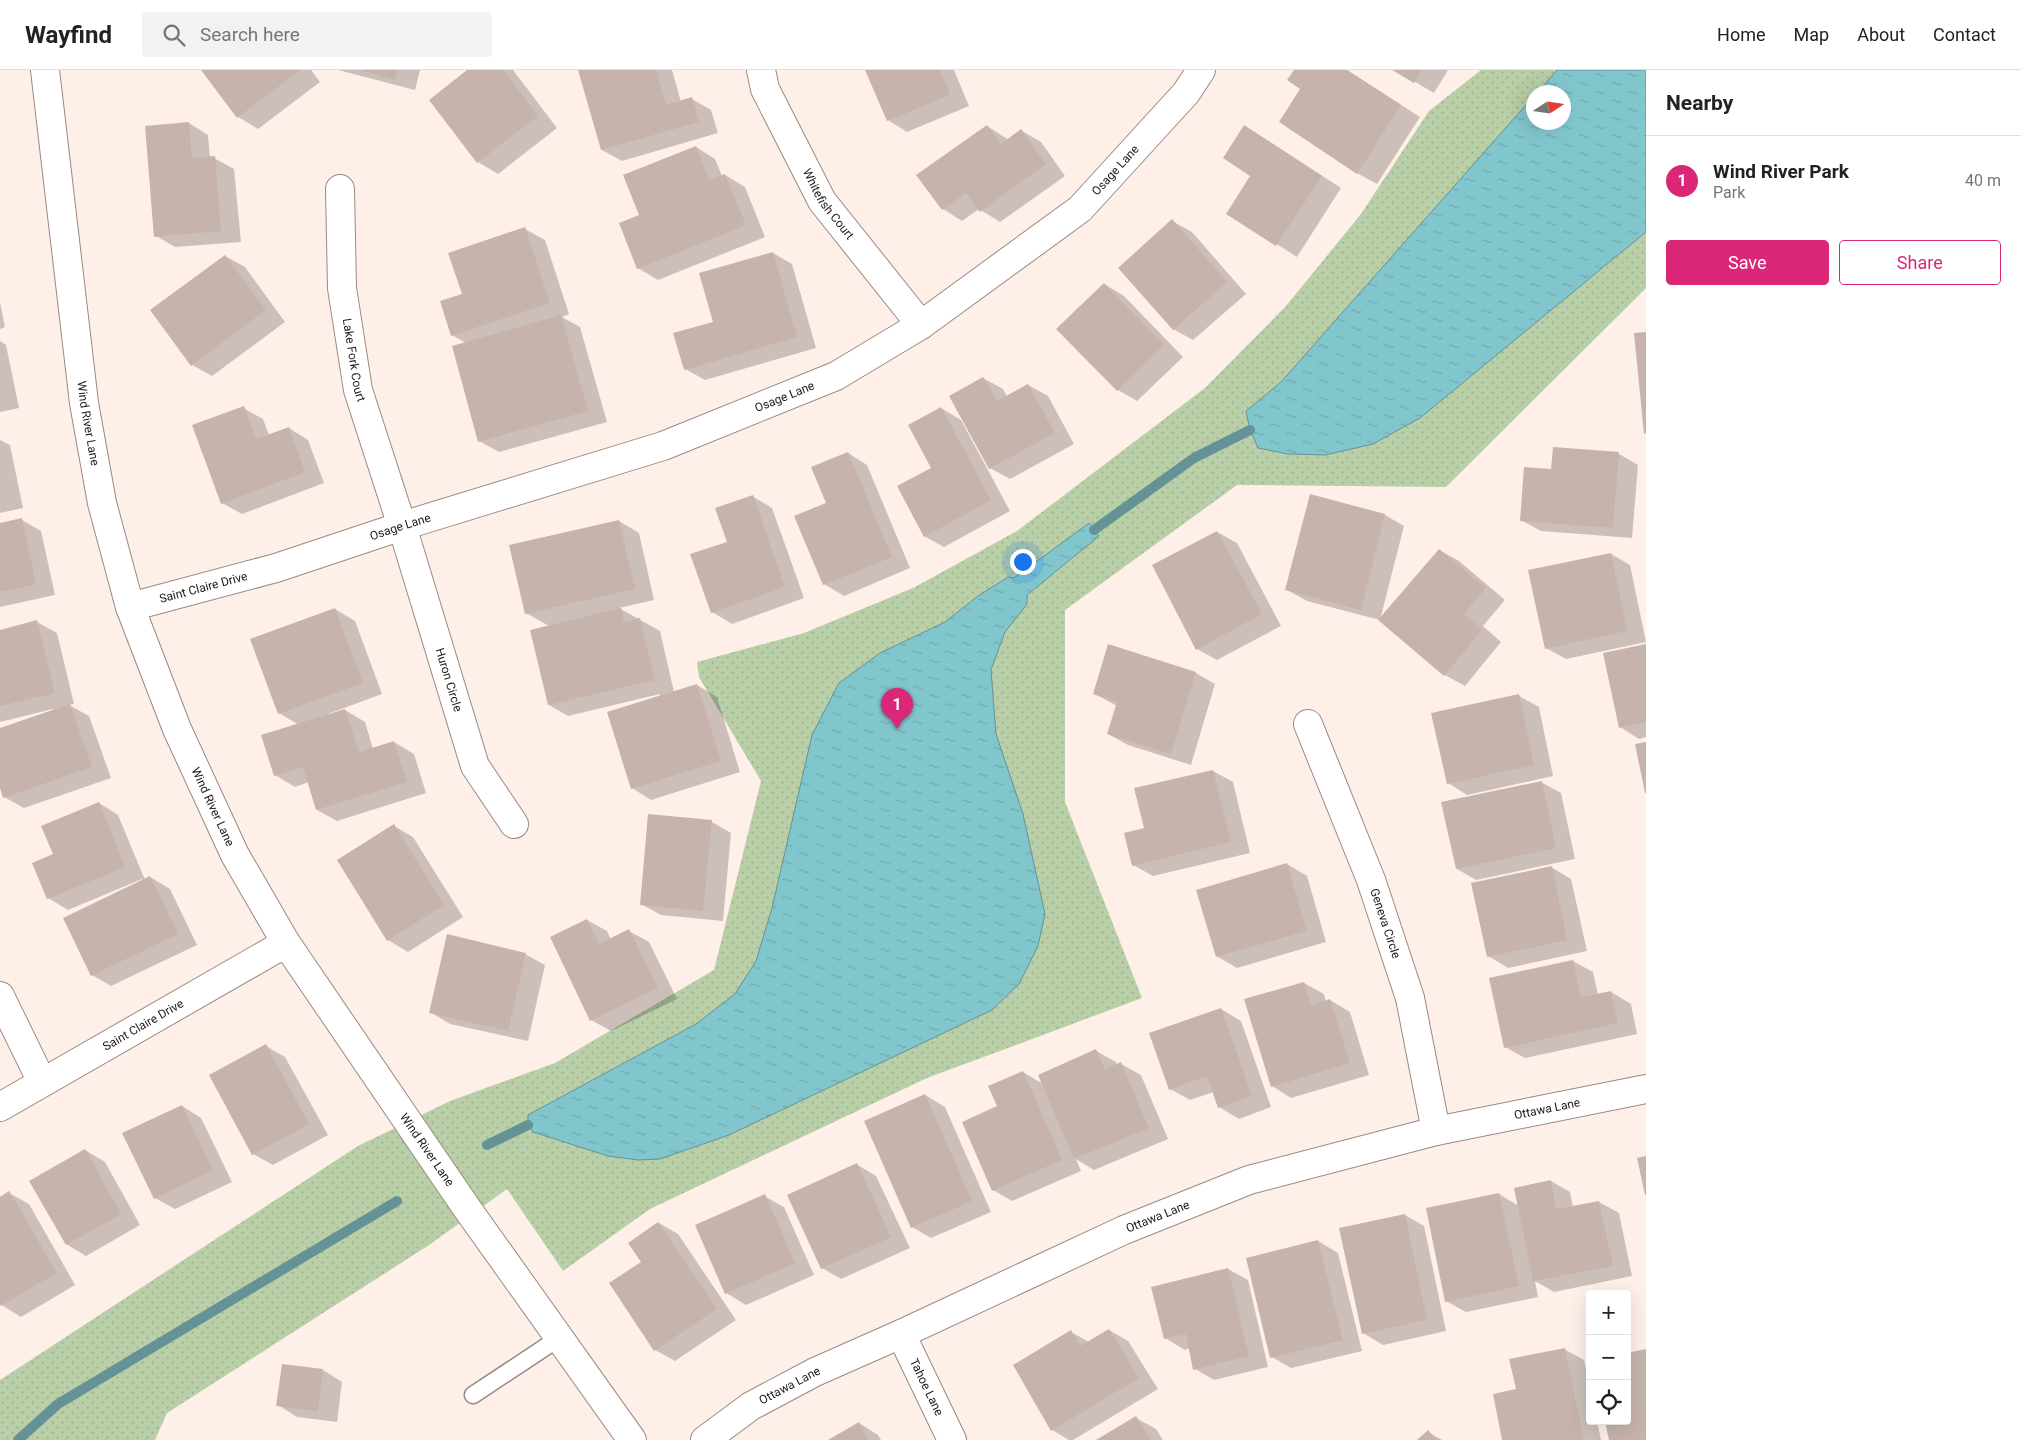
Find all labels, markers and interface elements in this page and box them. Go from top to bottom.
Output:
search box [142,12,492,57]
text: Wayfind [25,21,112,49]
icon: search [160,21,188,49]
text: Search here [200,23,300,46]
text: Home [1717,24,1766,45]
text: Map [1794,24,1829,45]
text: About [1857,24,1905,45]
text: Contact [1933,24,1996,45]
north arrow [1526,85,1571,130]
text: Nearby [1666,91,1733,115]
street label: Osage Lane [1089,142,1142,198]
text: Wind River Park [1713,160,1849,183]
street label: Whitefish Court [800,166,857,242]
text: 1 [1677,171,1687,190]
text: 40 m [1965,171,2001,190]
text: Park [1713,183,1745,202]
button: Save [1666,240,1829,285]
button: Share [1839,240,2001,285]
street label: Lake Fork Court [340,317,368,404]
street label: Osage Lane [753,379,816,415]
street label: Wind River Lane [74,380,102,467]
street label: Osage Lane [368,511,432,543]
your location [1010,549,1036,575]
street label: Saint Claire Drive [158,569,249,606]
street label: Huron Circle [433,646,465,713]
pin: 1 [881,688,913,729]
street label: Wind River Lane [189,765,237,849]
street label: Geneva Circle [1367,887,1403,960]
street label: Saint Claire Drive [100,996,186,1054]
street label: Ottawa Lane [1513,1095,1581,1122]
street label: Wind River Lane [397,1110,457,1189]
street label: Ottawa Lane [1124,1198,1191,1236]
map controls [1586,1290,1631,1425]
button: + [1586,1290,1631,1335]
button: − [1586,1335,1631,1380]
street label: Tahoe Lane [907,1356,946,1418]
street label: Ottawa Lane [757,1364,822,1407]
button: locate [1586,1380,1631,1425]

